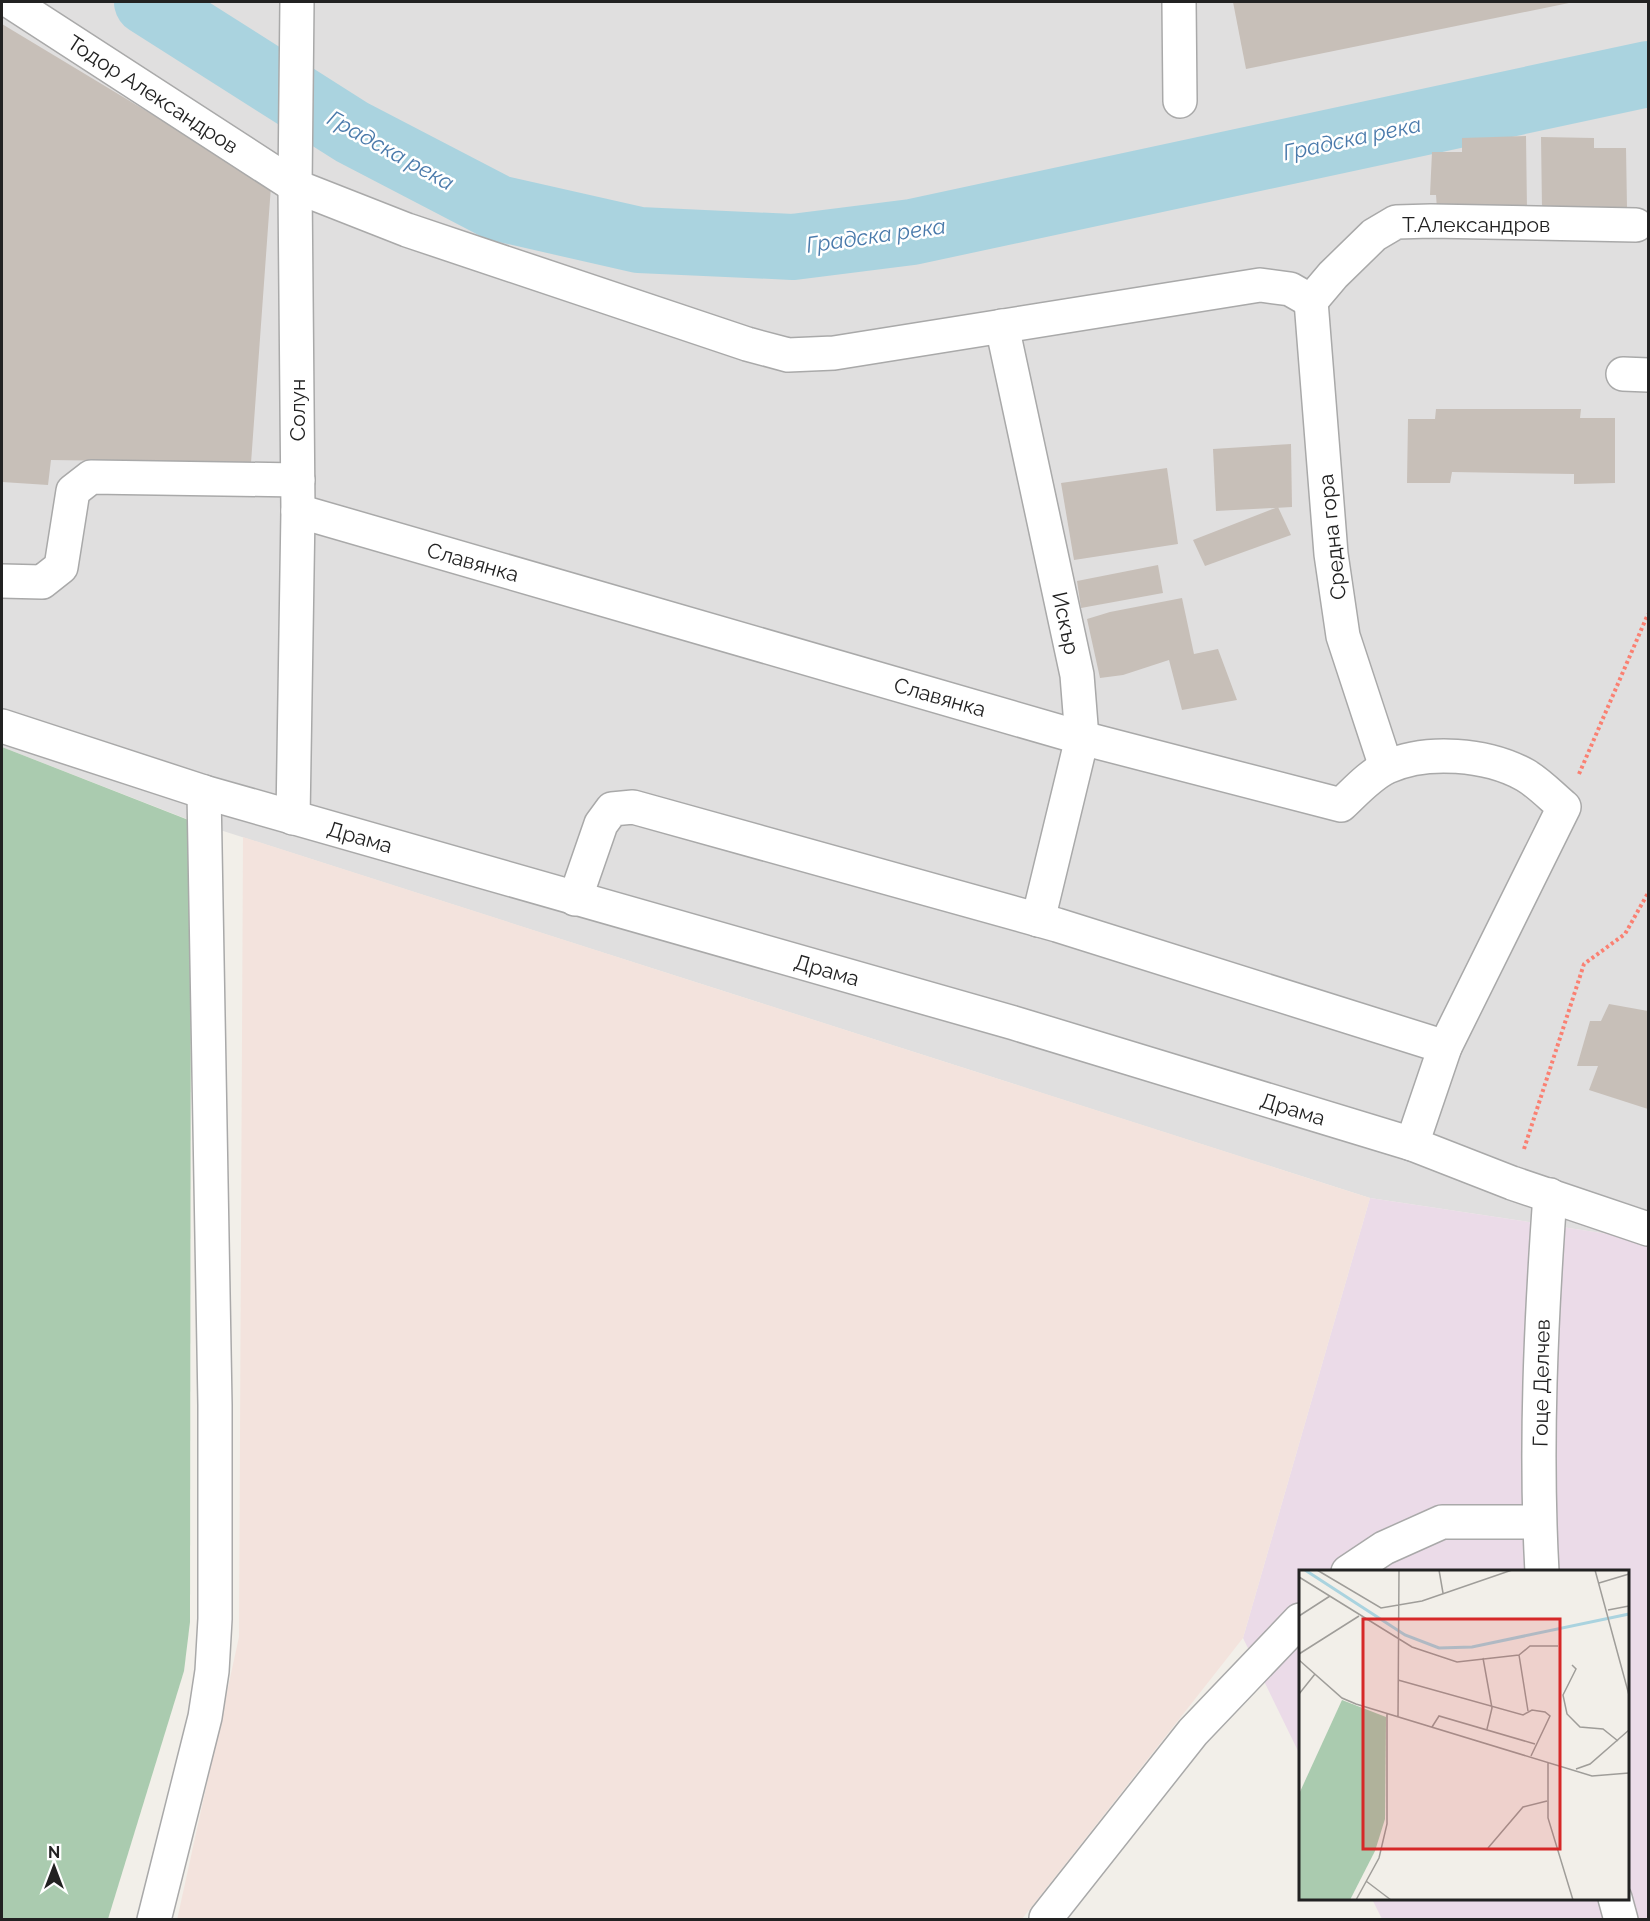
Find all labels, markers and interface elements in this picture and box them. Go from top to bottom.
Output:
street label: Тодор Александров [63,30,243,158]
water label: Градска река [323,105,459,195]
water label: Градска река [1281,111,1423,165]
water label: Градска река [805,212,947,258]
street label: Т.Александров [1402,212,1550,237]
street label: Солун [285,379,310,441]
street label: Средна гора [1313,473,1351,601]
street label: Славянка [424,537,522,587]
street label: Искър [1047,589,1085,657]
street label: Славянка [891,672,989,722]
street label: Драма [325,816,395,858]
street label: Драма [792,949,862,991]
street label: Драма [1258,1087,1328,1131]
street label: Гоце Делчев [1527,1319,1555,1447]
inset map [1299,1570,1629,1900]
north arrow [24,1837,84,1897]
text: N [48,1843,60,1862]

